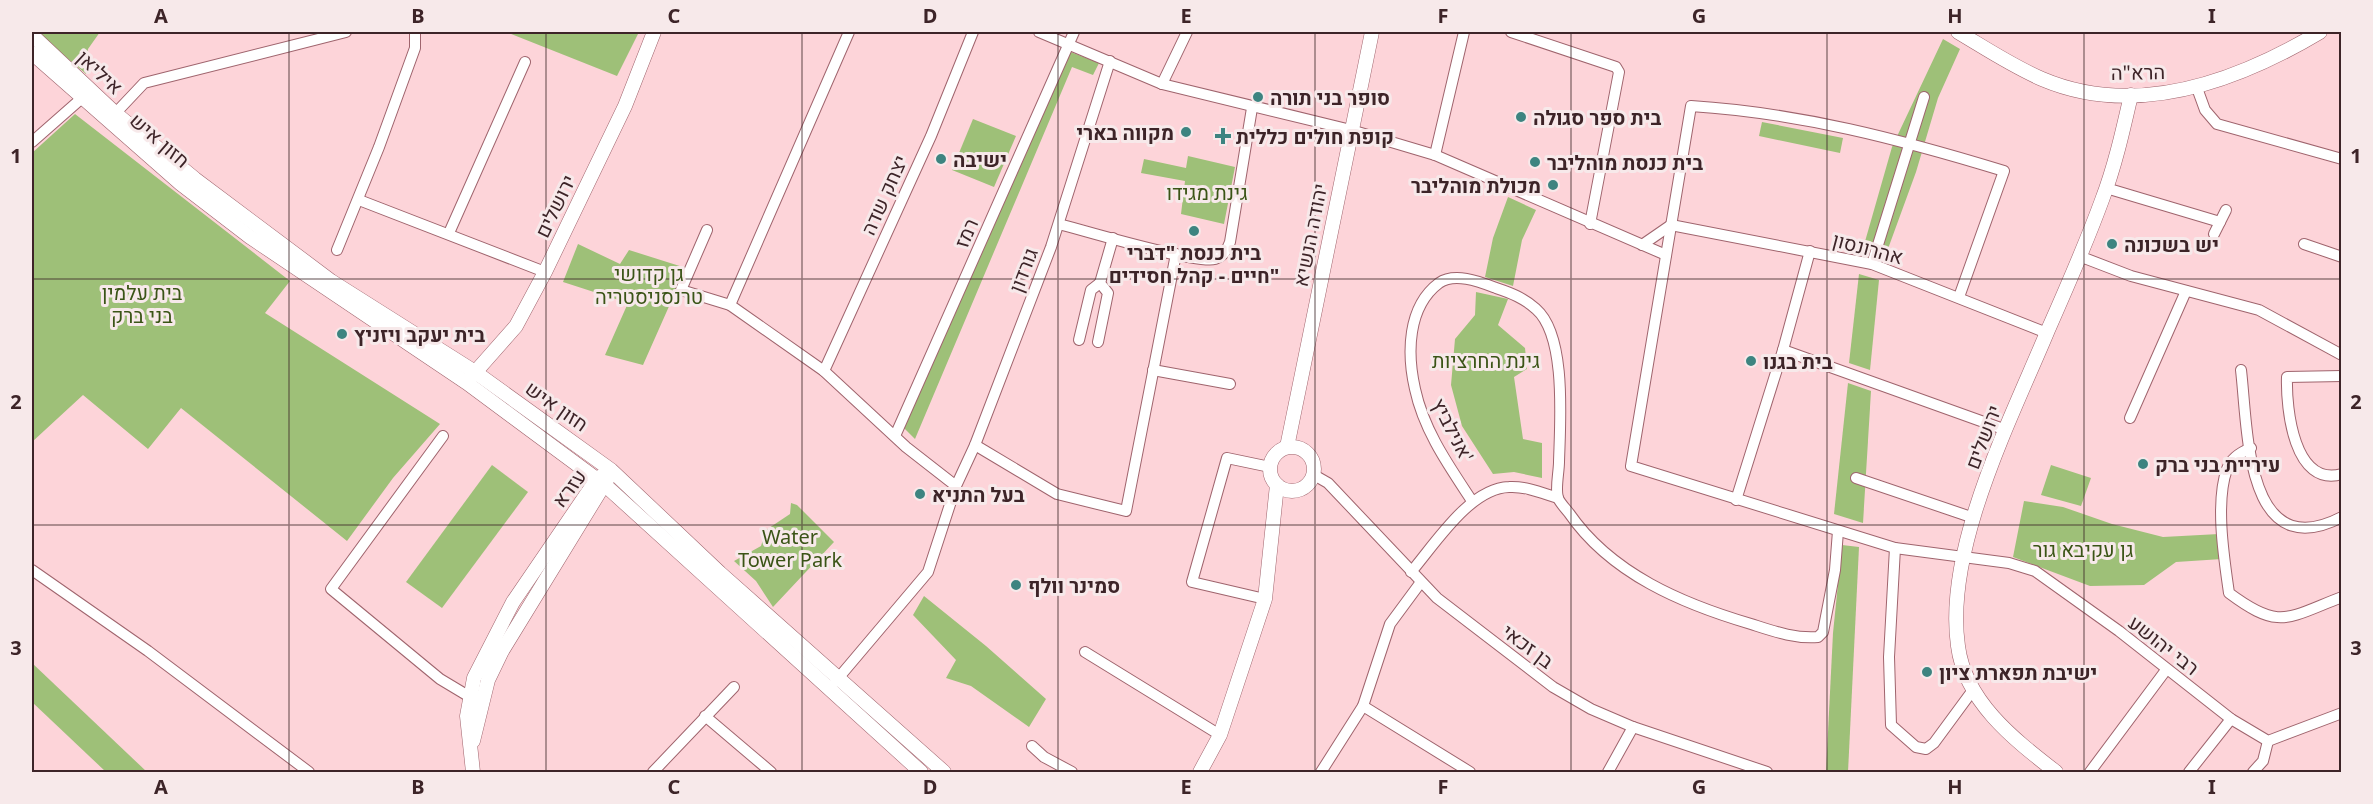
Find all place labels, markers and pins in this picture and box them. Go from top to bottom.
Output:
place label: סופר בני תורה [1270,84,1390,111]
marker: סופר בני תורה [1251,90,1265,104]
place label: בית ספר סגולה [1533,104,1661,131]
marker: בית ספר סגולה [1514,110,1528,124]
place label: מקווה בארי [1076,119,1174,146]
place label: קופת חולים כללית [1236,123,1394,150]
marker: מקווה בארי [1179,125,1193,139]
marker: קופת חולים כללית [1214,127,1232,145]
place label: ישיבה [953,146,1007,173]
place label: בית כנסת מוהליבר [1547,149,1703,176]
marker: ישיבה [934,152,948,166]
marker: בית כנסת מוהליבר [1528,155,1542,169]
place label: מכולת מוהליבר [1411,172,1541,199]
marker: מכולת מוהליבר [1546,178,1560,192]
marker: בית כנסת "דברי חיים - קהל חסידים" [1187,224,1201,238]
place label: יש בשכונה [2124,231,2219,258]
marker: יש בשכונה [2105,237,2119,251]
place label: בית כנסת "דברי חיים - קהל חסידים" [1109,239,1279,289]
place label: בית יעקב ויזניץ [354,321,485,348]
marker: בית יעקב ויזניץ [335,327,349,341]
place label: בית בגנו [1763,348,1833,375]
marker: בית בגנו [1744,354,1758,368]
place label: עיריית בני ברק [2155,451,2280,478]
marker: עיריית בני ברק [2136,457,2150,471]
place label: בעל התניא [932,481,1025,508]
marker: בעל התניא [913,487,927,501]
place label: סמינר וולף [1028,572,1120,599]
marker: סמינר וולף [1009,578,1023,592]
place label: ישיבת תפארת ציון [1939,659,2097,686]
marker: ישיבת תפארת ציון [1920,665,1934,679]

